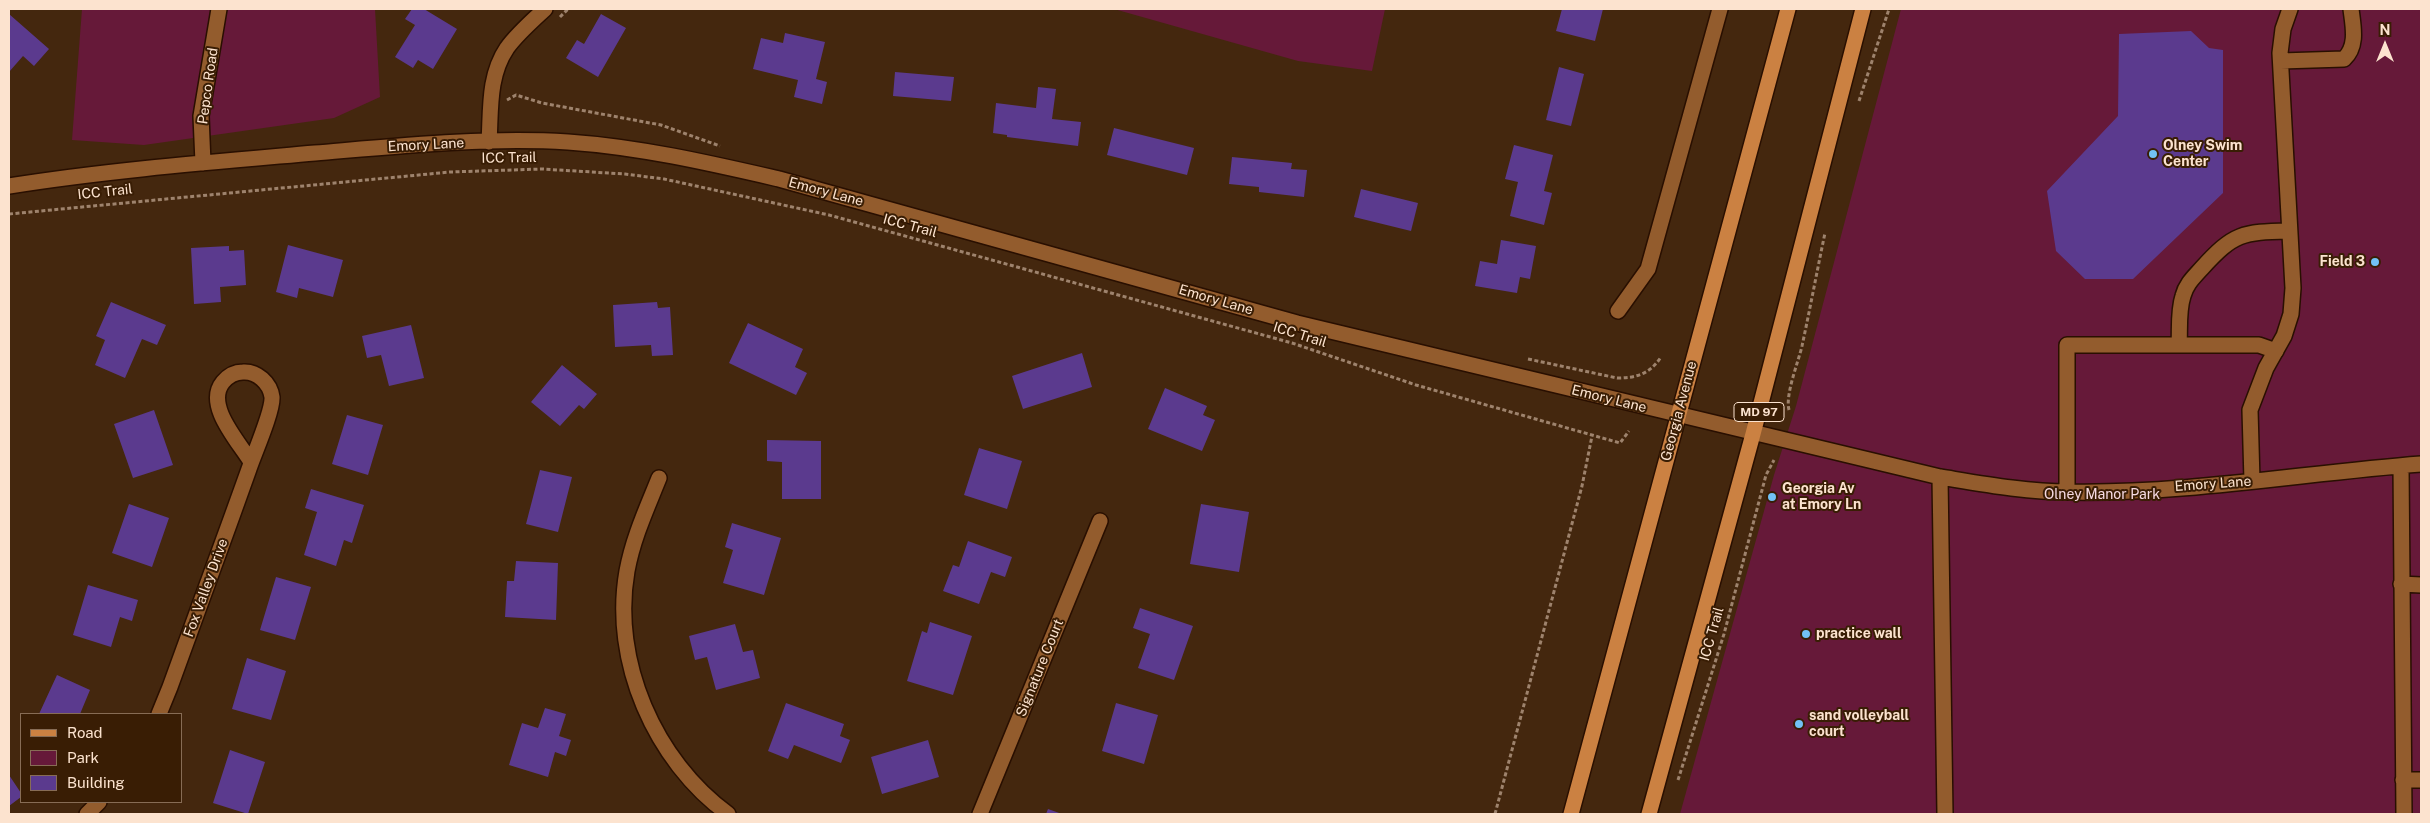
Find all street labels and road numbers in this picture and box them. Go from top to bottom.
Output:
street label: Pepco Road [194,47,222,125]
street label: Emory Lane [387,135,465,155]
street label: ICC Trail [481,149,537,167]
street label: Emory Lane [787,174,865,210]
street label: ICC Trail [77,181,133,203]
street label: ICC Trail [881,211,939,241]
street label: Emory Lane [1177,281,1255,319]
street label: ICC Trail [1271,319,1329,351]
street label: Georgia Avenue [1658,359,1700,463]
street label: Emory Lane [1570,382,1648,416]
road number: MD 97 [1734,402,1784,422]
street label: Emory Lane [2174,473,2252,495]
street label: Fox Valley Drive [180,536,232,640]
street label: ICC Trail [1696,605,1728,663]
street label: Signature Court [1013,617,1067,719]

